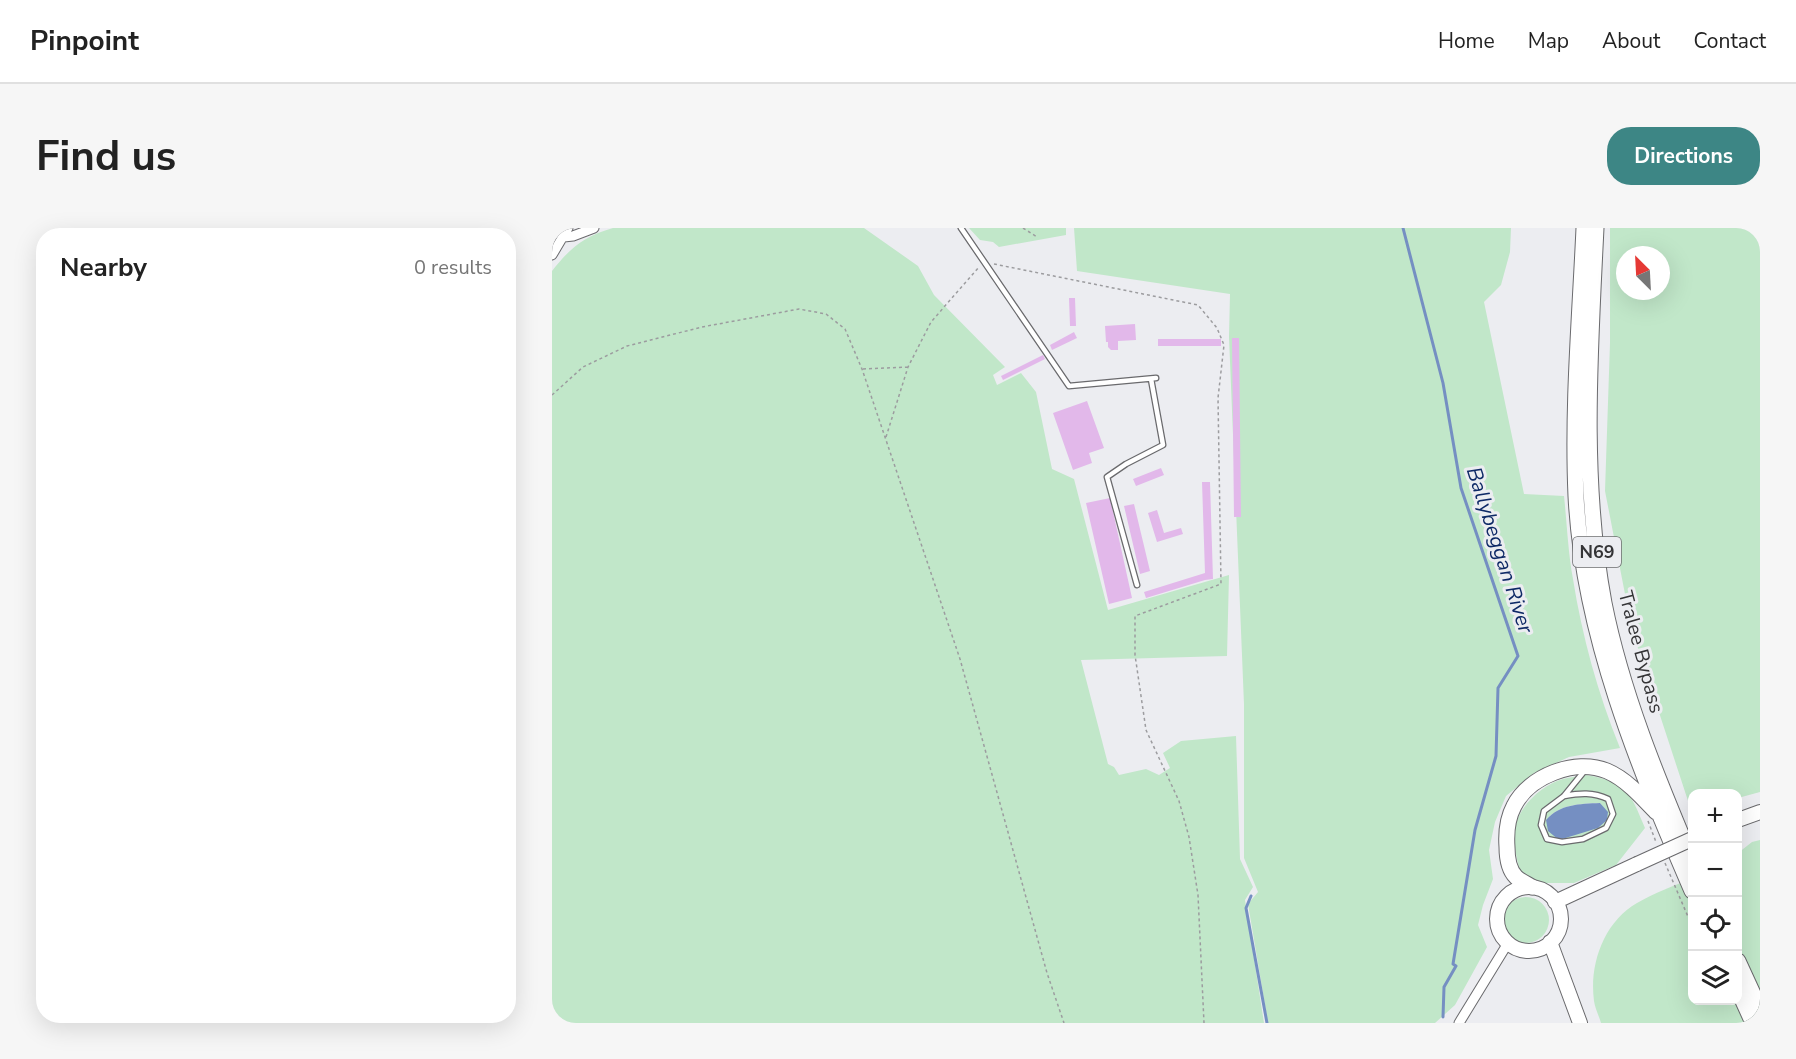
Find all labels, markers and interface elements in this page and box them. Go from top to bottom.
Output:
text: Pinpoint [30,22,139,60]
text: Home [1438,27,1495,55]
text: Map [1528,27,1569,55]
text: About [1602,27,1660,55]
text: Contact [1693,27,1766,55]
button: Directions [1607,127,1760,185]
text: Find us [36,128,176,185]
north arrow [1616,246,1670,300]
text: Nearby [60,250,147,285]
text: 0 results [414,254,492,281]
water label: Ballybeggan River [1460,463,1540,637]
road number: N69 [1573,537,1621,567]
street label: Tralee Bypass [1612,588,1670,716]
map controls [1688,789,1742,1005]
button: + [1688,789,1742,843]
button: − [1688,843,1742,897]
button: locate [1688,897,1742,951]
button: layers [1688,951,1742,1005]

